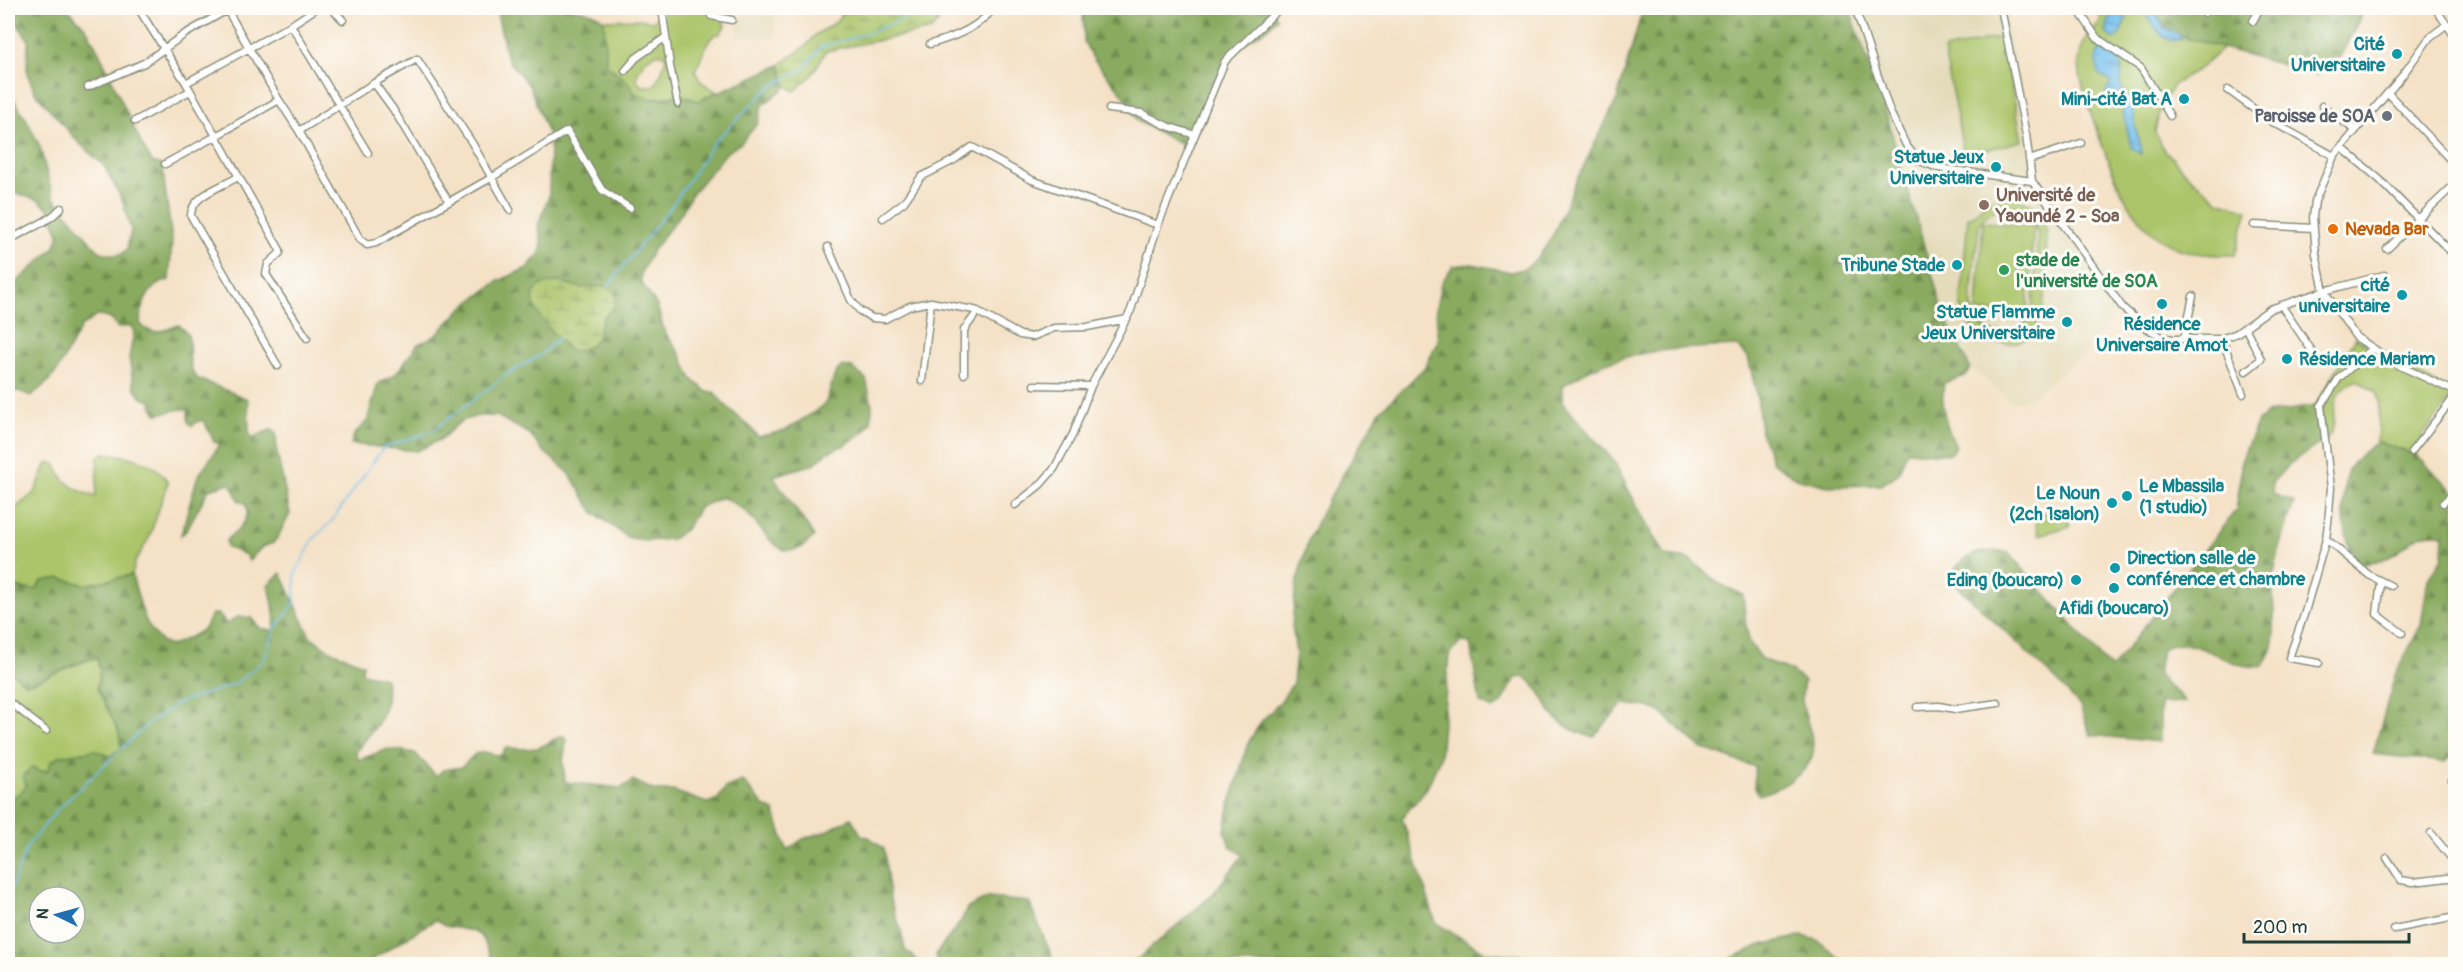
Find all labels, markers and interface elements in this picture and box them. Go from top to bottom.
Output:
place label: Cité Universitaire [2291,33,2386,77]
marker: Cité Universitaire [2390,47,2404,61]
place label: Mini-cité Bat A [2061,88,2172,111]
marker: Mini-cité Bat A [2177,92,2191,106]
place label: Paroisse de SOA [2254,105,2375,128]
marker: Paroisse de SOA [2380,109,2394,123]
place label: Statue Jeux Universitaire [1890,146,1985,190]
marker: Statue Jeux Universitaire [1989,160,2003,174]
place label: Université de Yaoundé 2 - Soa [1995,184,2120,228]
marker: Université de Yaoundé 2 - Soa [1977,198,1991,212]
place label: Nevada Bar [2345,218,2429,241]
marker: Nevada Bar [2326,222,2340,236]
place label: stade de l'université de SOA [2016,249,2158,293]
place label: Tribune Stade [1840,254,1946,277]
marker: Tribune Stade [1950,258,1964,272]
marker: stade de l'université de SOA [1997,263,2011,277]
place label: cité universitaire [2299,274,2391,318]
marker: cité universitaire [2395,288,2409,302]
marker: Résidence Universaire Amot [2155,297,2169,311]
place label: Statue Flamme Jeux Universitaire [1921,301,2056,345]
place label: Résidence Universaire Amot [2096,313,2229,357]
marker: Statue Flamme Jeux Universitaire [2060,315,2074,329]
place label: Résidence Mariam [2299,348,2435,371]
marker: Résidence Mariam [2280,352,2294,366]
place label: Le Mbassila (1 studio) [2139,475,2225,519]
place label: Le Noun (2ch 1salon) [2009,482,2100,526]
marker: Le Mbassila (1 studio) [2120,489,2134,503]
marker: Le Noun (2ch 1salon) [2105,496,2119,510]
place label: Direction salle de conférence et chambre [2126,547,2306,591]
marker: Direction salle de conférence et chambre [2108,561,2122,575]
place label: Eding (boucaro) [1947,569,2064,592]
marker: Eding (boucaro) [2069,573,2083,587]
marker: Afidi (boucaro) [2107,581,2121,595]
place label: Afidi (boucaro) [2059,597,2170,620]
north arrow [27,885,87,945]
scale bar [2244,906,2409,944]
text: N [33,907,54,920]
text: 200 m [2253,916,2308,939]

